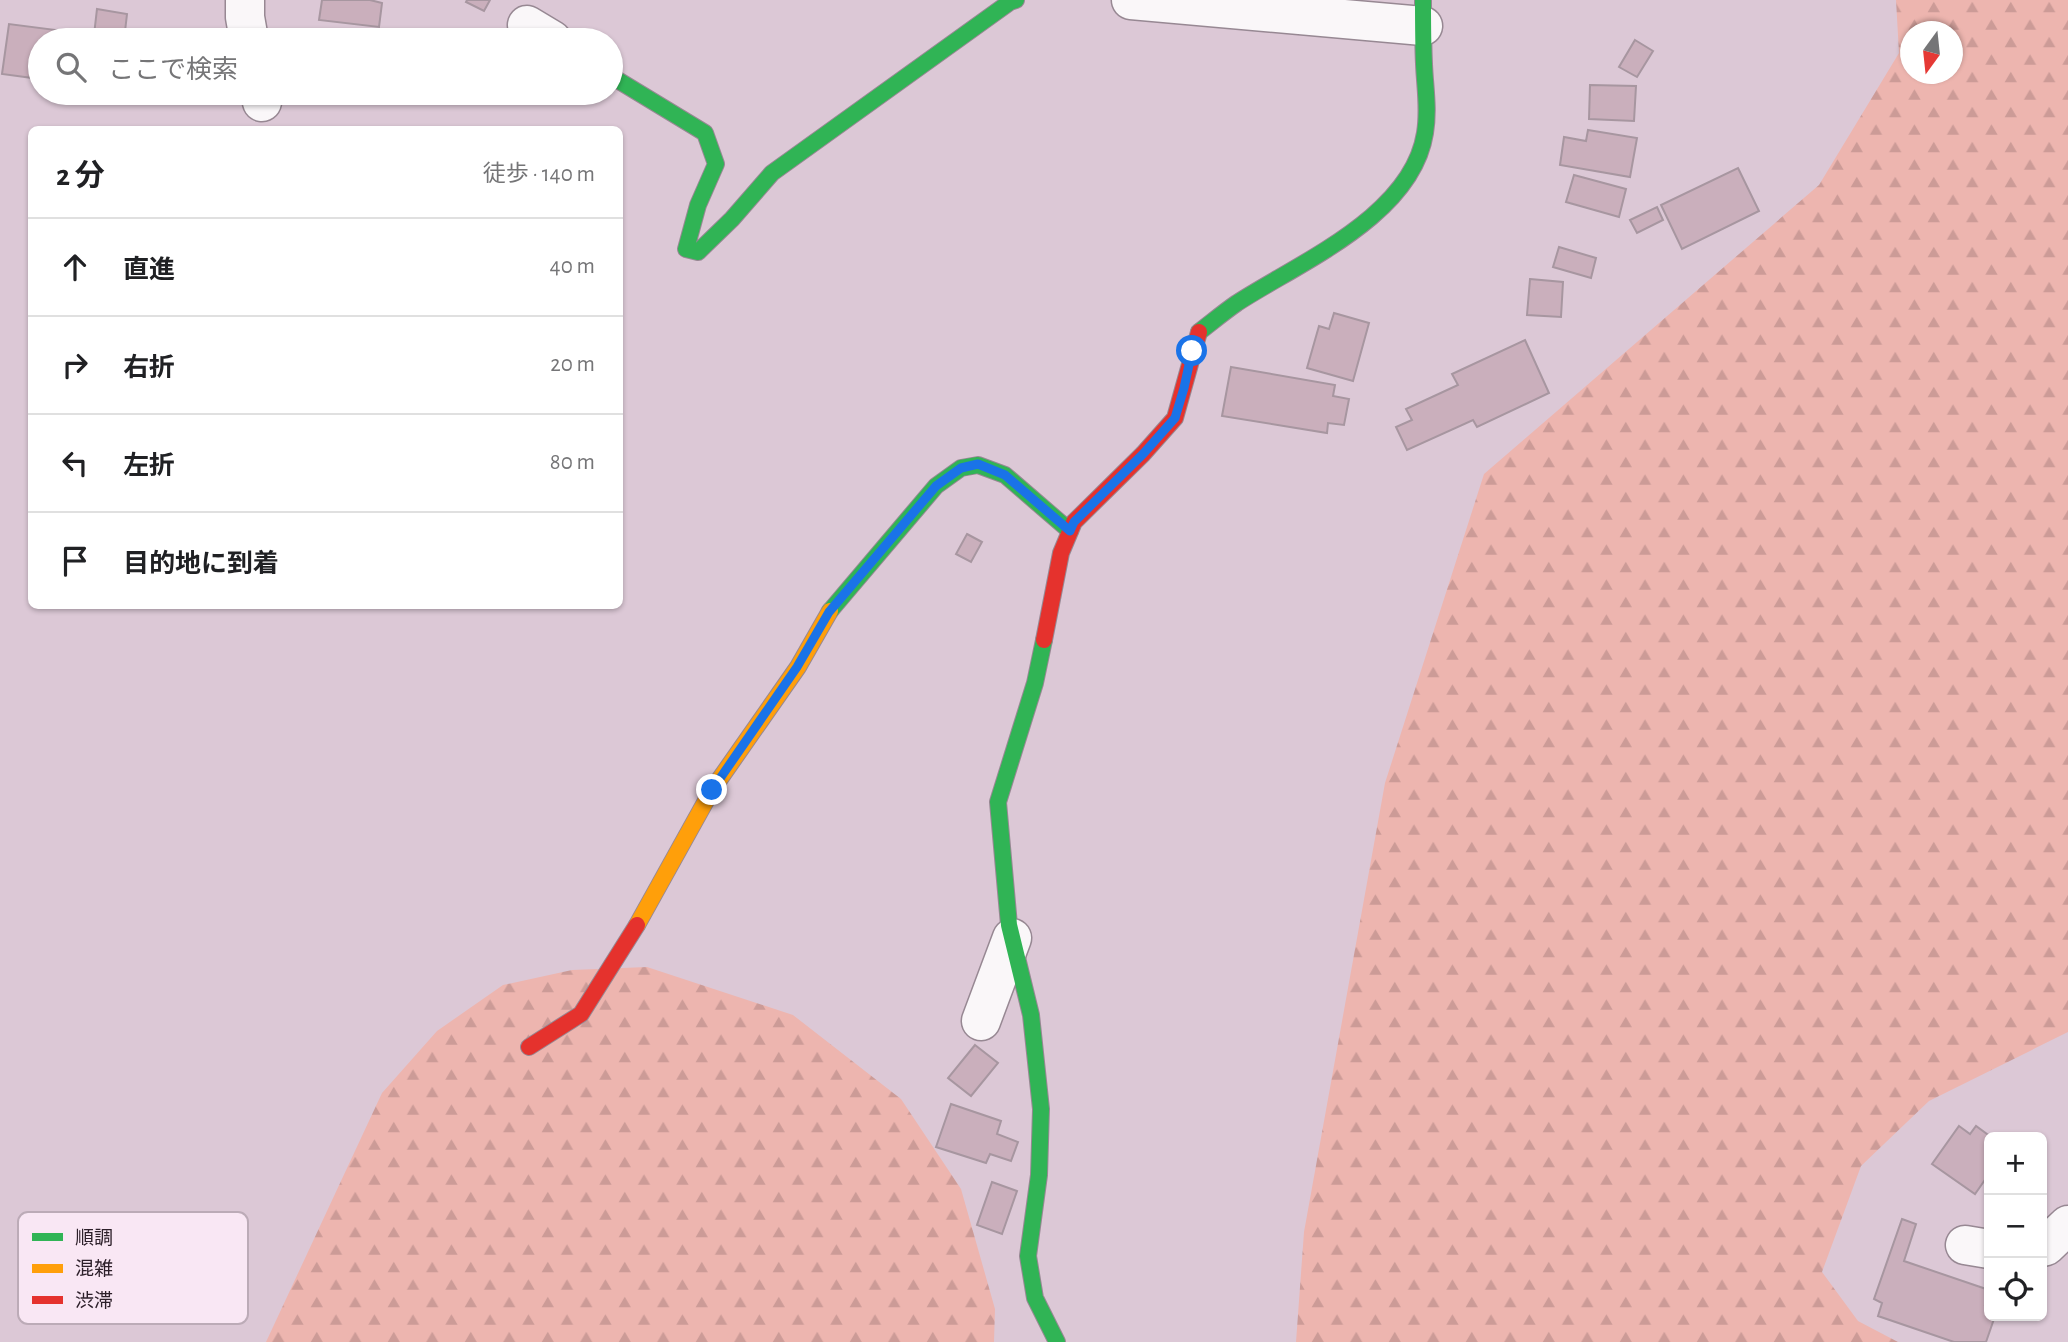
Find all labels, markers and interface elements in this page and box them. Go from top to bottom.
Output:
north arrow [1900,21,1963,84]
search box [28,28,623,105]
icon: search [52,48,90,86]
text: ここで検索 [108,57,238,83]
text: 2 分 [56,161,105,191]
text: 徒歩 · 140 m [483,163,595,186]
icon: ahead [56,248,94,286]
text: 40 m [550,255,595,278]
text: 直進 [123,257,175,283]
route start [1176,335,1207,366]
icon: right [56,346,94,384]
text: 20 m [550,353,595,376]
text: 右折 [123,355,175,381]
icon: left [56,444,94,482]
text: 80 m [550,451,595,474]
text: 左折 [123,453,175,479]
icon: arrive [56,542,94,580]
text: 目的地に到着 [123,551,279,577]
route end [696,774,727,805]
map controls [1984,1132,2047,1321]
button: + [1984,1132,2047,1195]
button: − [1984,1195,2047,1258]
legend [18,1212,248,1324]
text: 順調 [75,1228,113,1248]
text: 混雑 [75,1258,113,1279]
button: locate [1984,1258,2047,1321]
text: 渋滞 [75,1290,113,1311]

